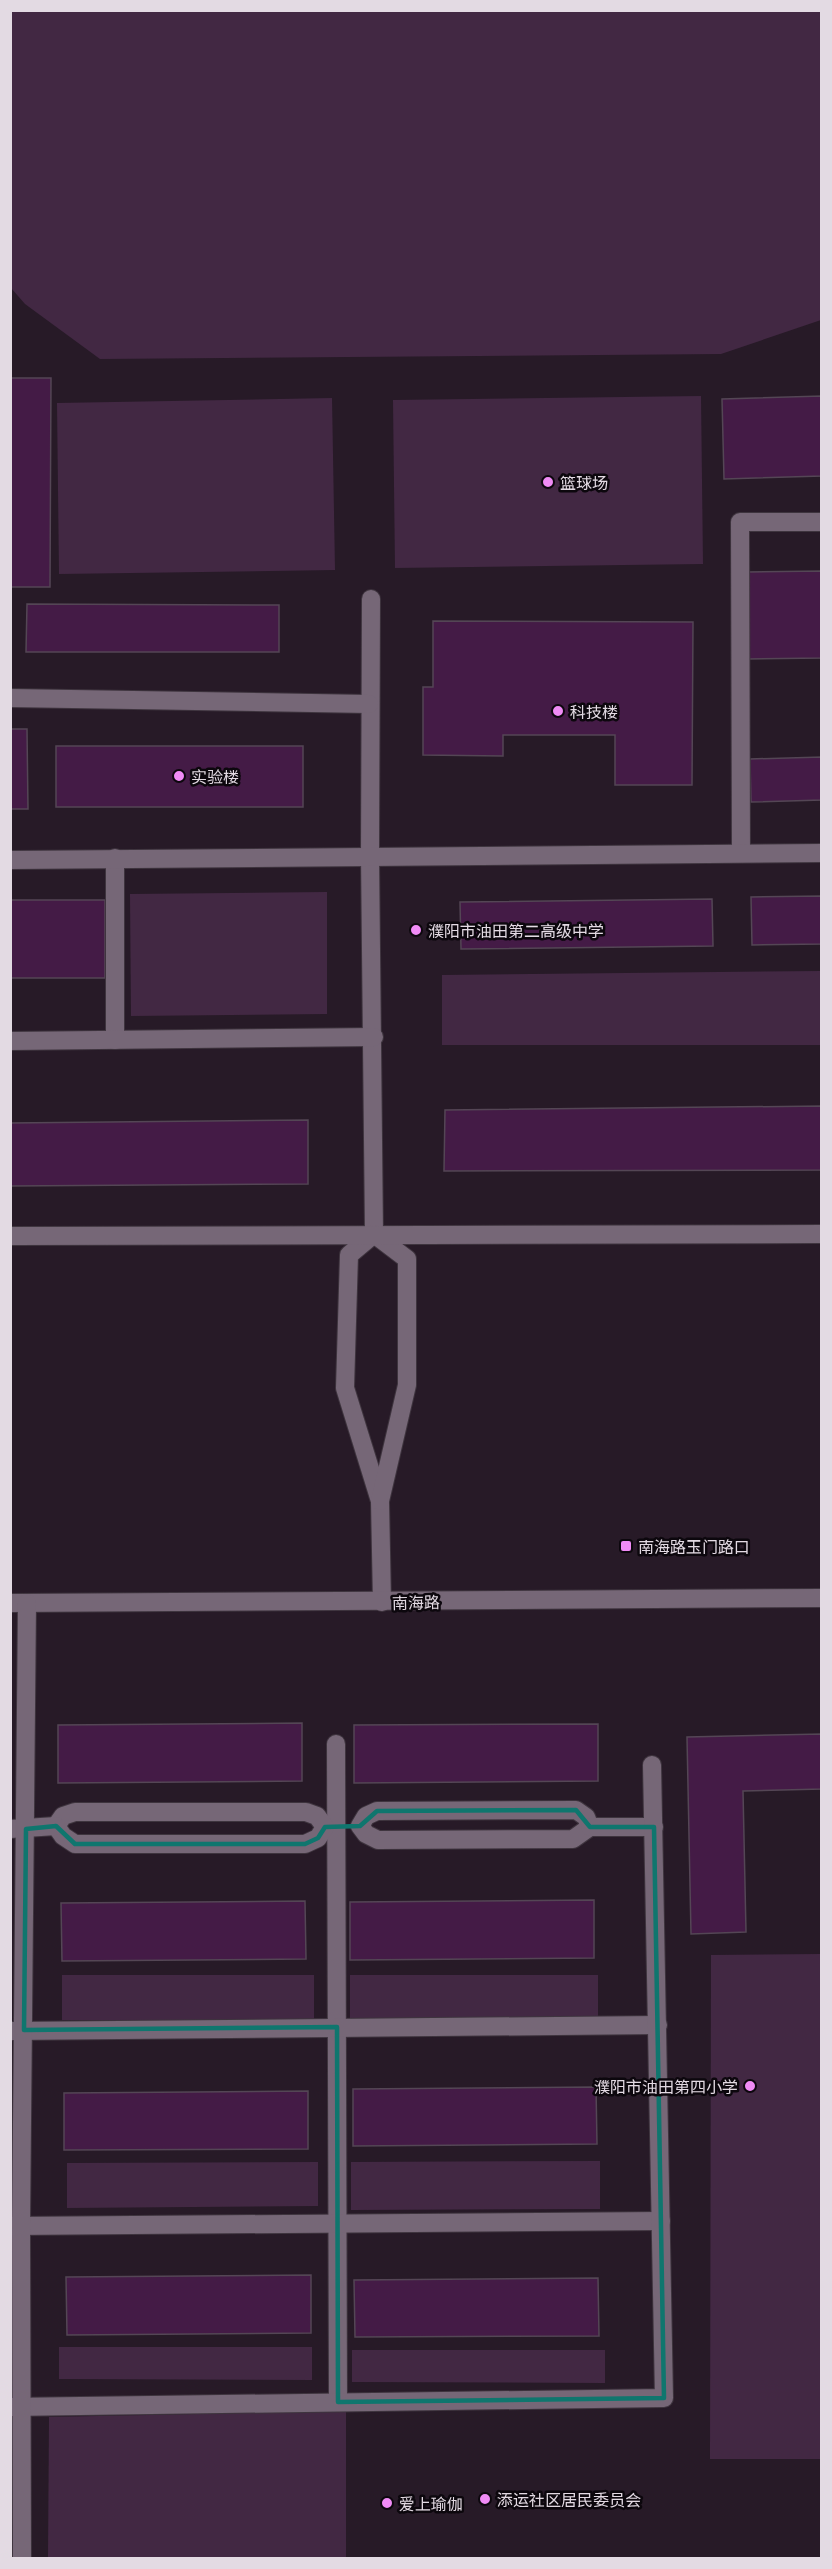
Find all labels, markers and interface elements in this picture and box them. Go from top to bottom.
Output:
place label: 篮球场 [560,473,608,492]
marker: 篮球场 [541,475,555,489]
place label: 科技楼 [570,702,618,721]
marker: 科技楼 [551,704,565,718]
place label: 实验楼 [191,767,239,786]
marker: 实验楼 [172,769,186,783]
place label: 濮阳市油田第二高级中学 [428,921,604,940]
marker: 濮阳市油田第二高级中学 [409,923,423,937]
place label: 南海路玉门路口 [638,1537,750,1556]
marker: 南海路玉门路口 [619,1539,633,1553]
street label: 南海路 [392,1592,440,1612]
place label: 濮阳市油田第四小学 [594,2077,738,2096]
marker: 濮阳市油田第四小学 [743,2079,757,2093]
place label: 添运社区居民委员会 [497,2490,641,2509]
marker: 添运社区居民委员会 [478,2492,492,2506]
place label: 爱上瑜伽 [399,2494,463,2513]
marker: 爱上瑜伽 [380,2496,394,2510]

